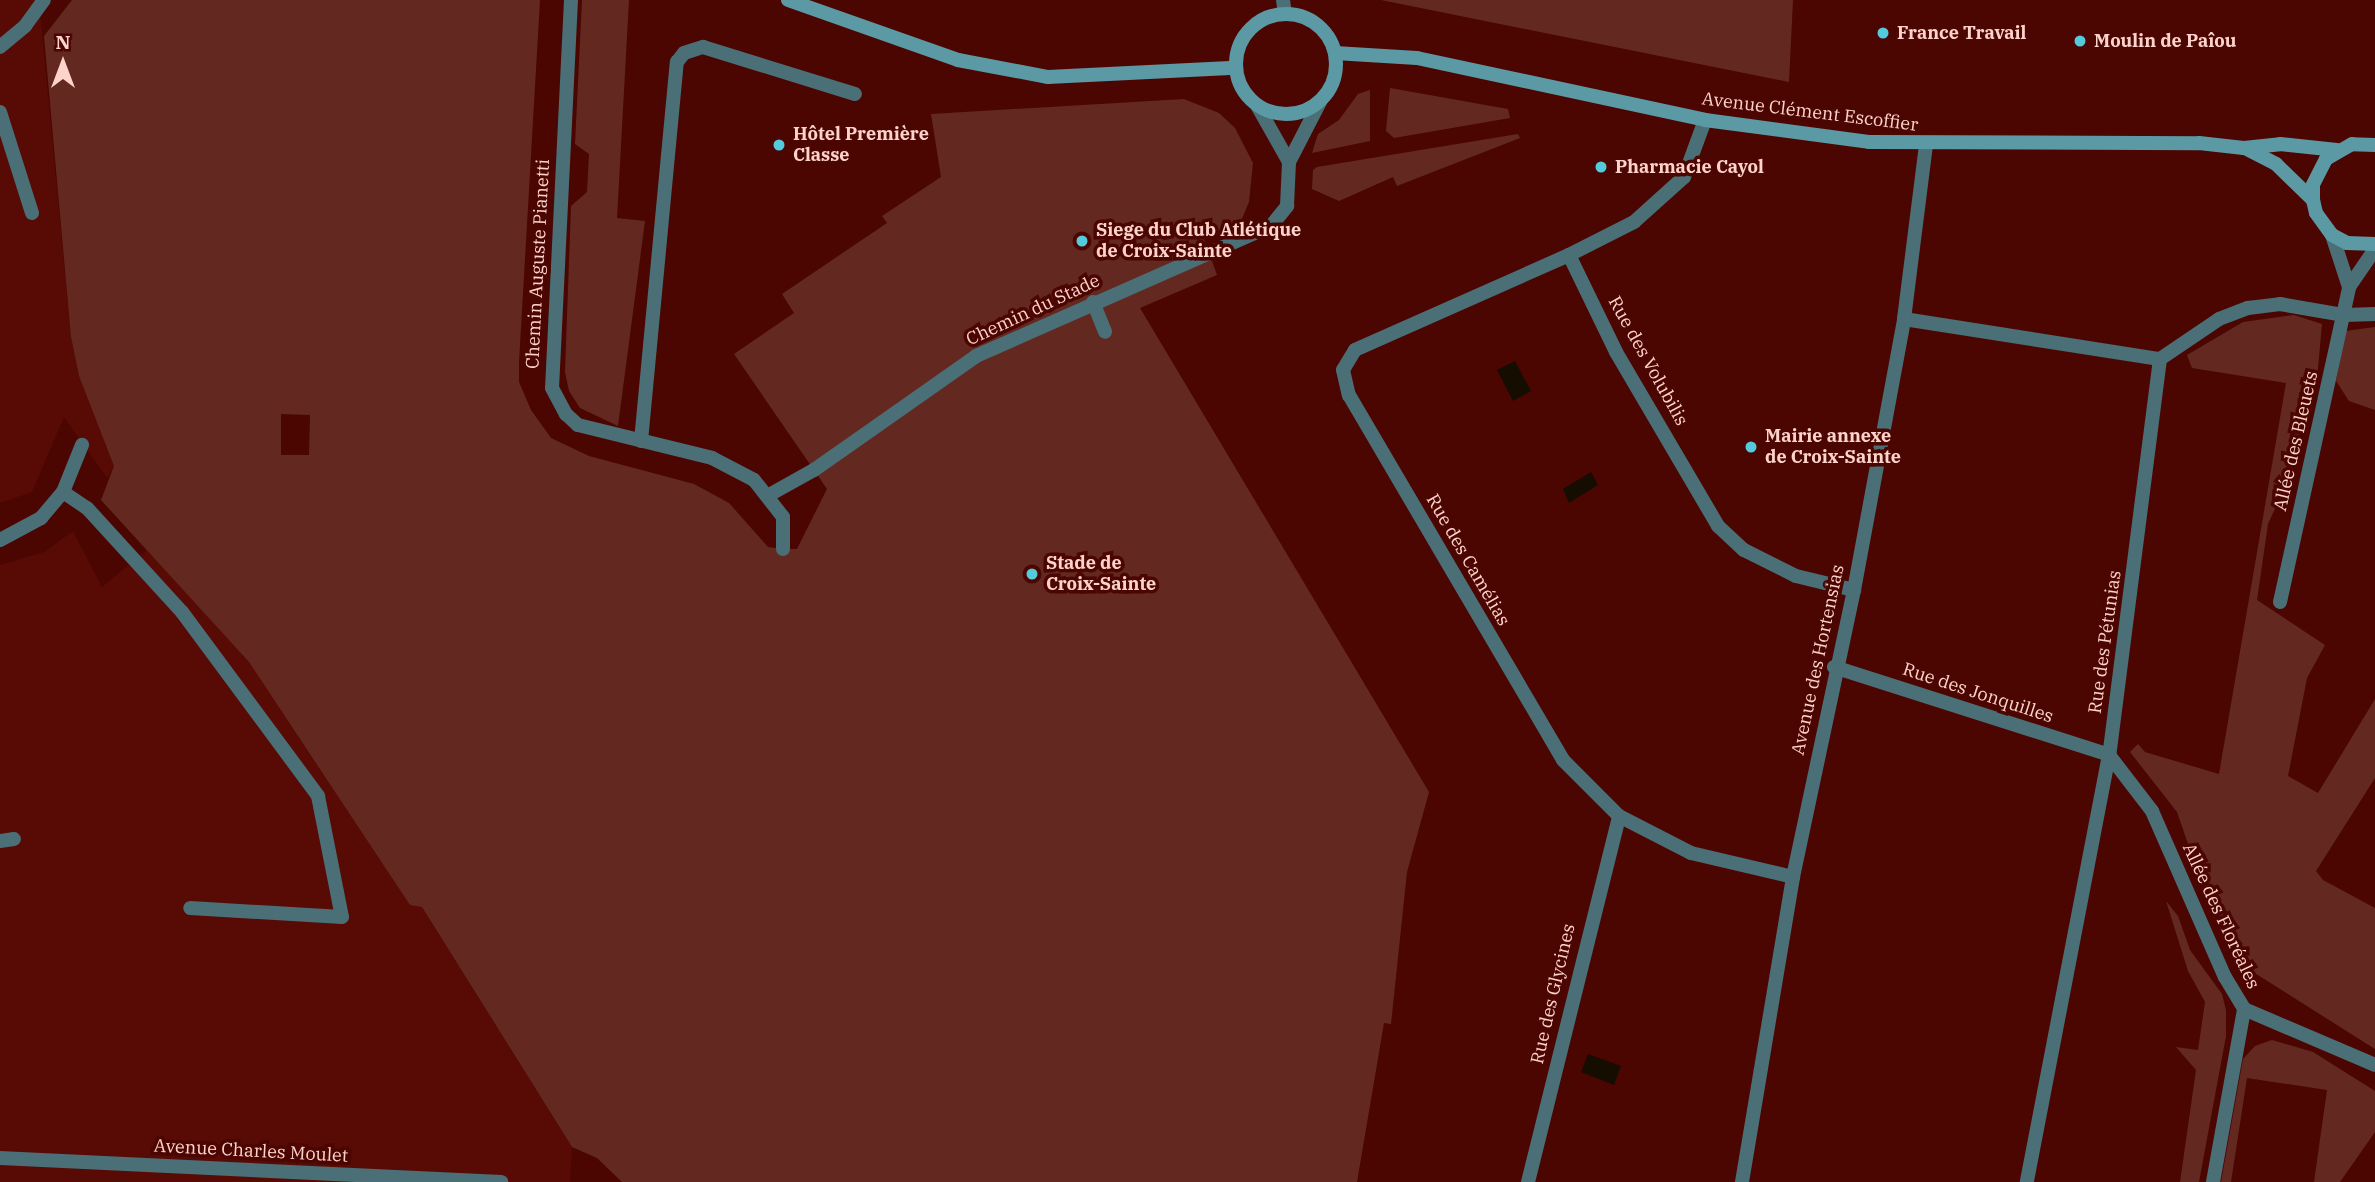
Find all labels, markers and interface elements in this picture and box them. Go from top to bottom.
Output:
place label: France Travail [1897,22,2026,44]
marker: France Travail [1875,25,1891,41]
north arrow [28,28,98,98]
text: N [55,30,71,54]
place label: Moulin de Paîou [2094,30,2236,52]
marker: Moulin de Paîou [2072,33,2088,49]
street label: Avenue Clément Escoffier [1701,88,1919,136]
place label: Hôtel Première Classe [793,124,929,166]
marker: Hôtel Première Classe [771,137,787,153]
place label: Pharmacie Cayol [1615,156,1764,178]
street label: Chemin Auguste Pianetti [522,159,554,369]
marker: Pharmacie Cayol [1593,159,1609,175]
place label: Siege du Club Atlétique de Croix-Sainte [1096,220,1301,262]
marker: Siege du Club Atlétique de Croix-Sainte [1074,233,1090,249]
street label: Chemin du Stade [963,270,1103,350]
street label: Rue des Volubilis [1604,293,1692,429]
street label: Allée des Bleuets [2269,369,2323,513]
place label: Mairie annexe de Croix-Sainte [1765,426,1901,468]
marker: Mairie annexe de Croix-Sainte [1743,439,1759,455]
street label: Rue des Camélias [1422,490,1514,630]
place label: Stade de Croix-Sainte [1046,553,1156,596]
street label: Avenue des Hortensias [1787,563,1849,757]
marker: Stade de Croix-Sainte [1024,566,1040,582]
street label: Rue des Pétunias [2084,569,2126,715]
street label: Rue des Jonquilles [1900,658,2056,728]
street label: Allée des Floréales [2178,840,2264,992]
street label: Rue des Glycines [1526,922,1580,1066]
street label: Avenue Charles Moulet [153,1135,349,1167]

